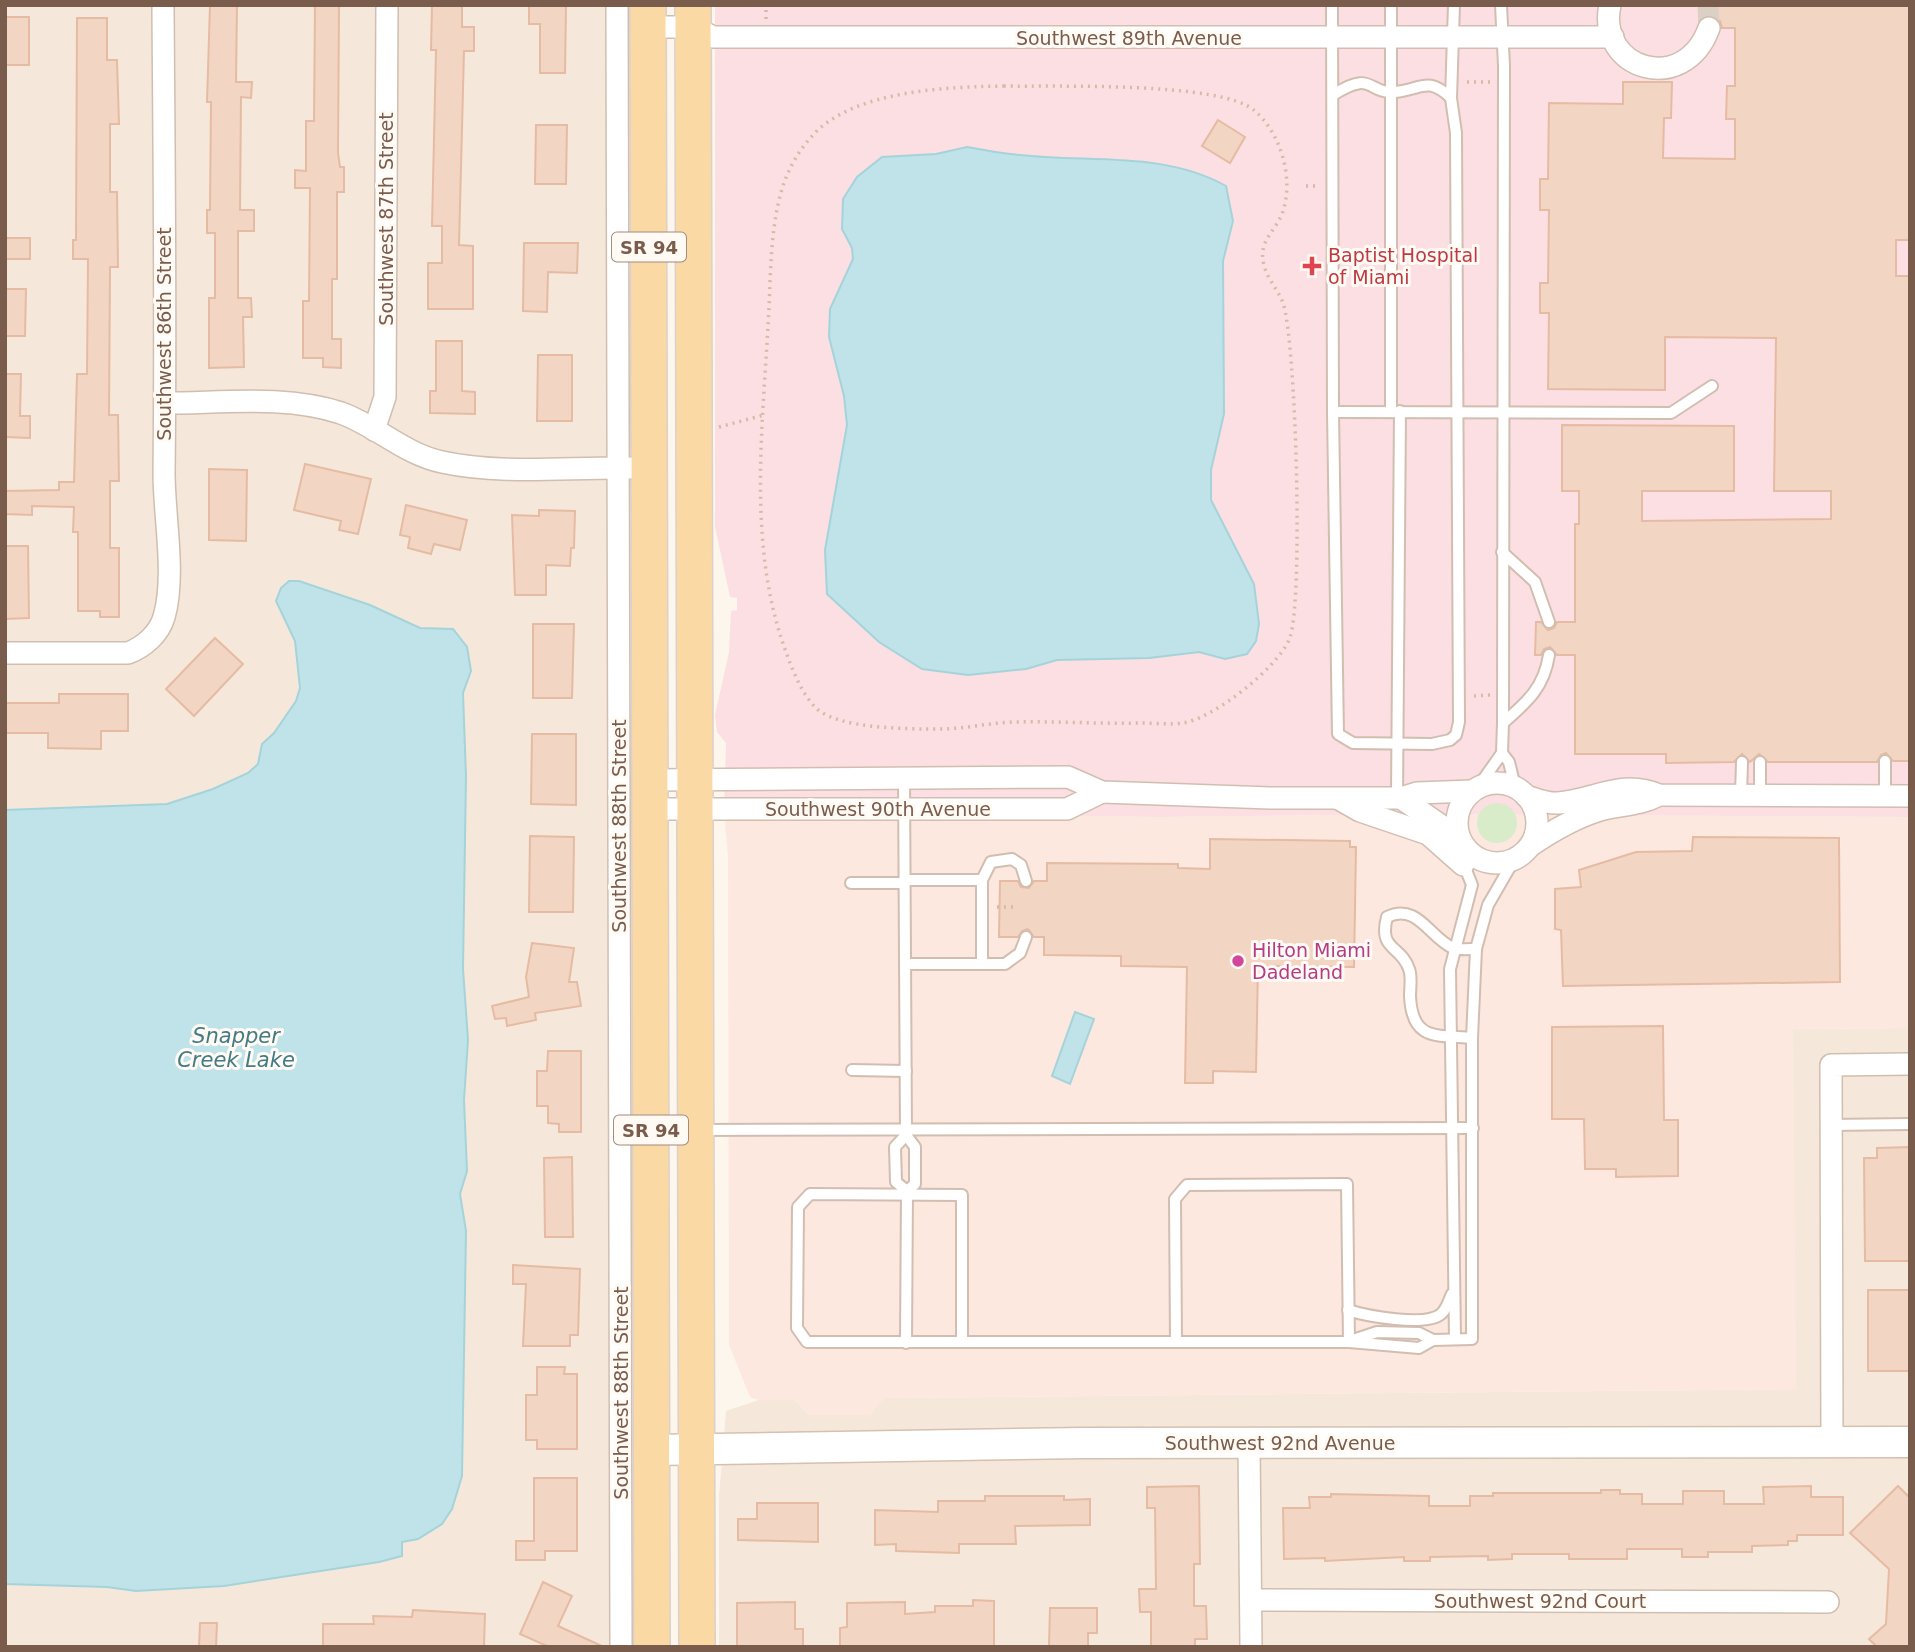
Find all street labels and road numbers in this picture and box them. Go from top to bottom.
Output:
street label: Southwest 89th Avenue [1016,27,1242,49]
street label: Southwest 87th Street [375,112,397,326]
street label: Southwest 86th Street [153,227,175,441]
road number: SR 94 [612,232,686,262]
street label: Southwest 88th Street [608,719,630,933]
street label: Southwest 90th Avenue [765,798,991,820]
road number: SR 94 [614,1115,688,1144]
street label: Southwest 88th Street [610,1286,632,1500]
street label: Southwest 92nd Avenue [1165,1432,1395,1454]
street label: Southwest 92nd Court [1434,1590,1646,1612]

